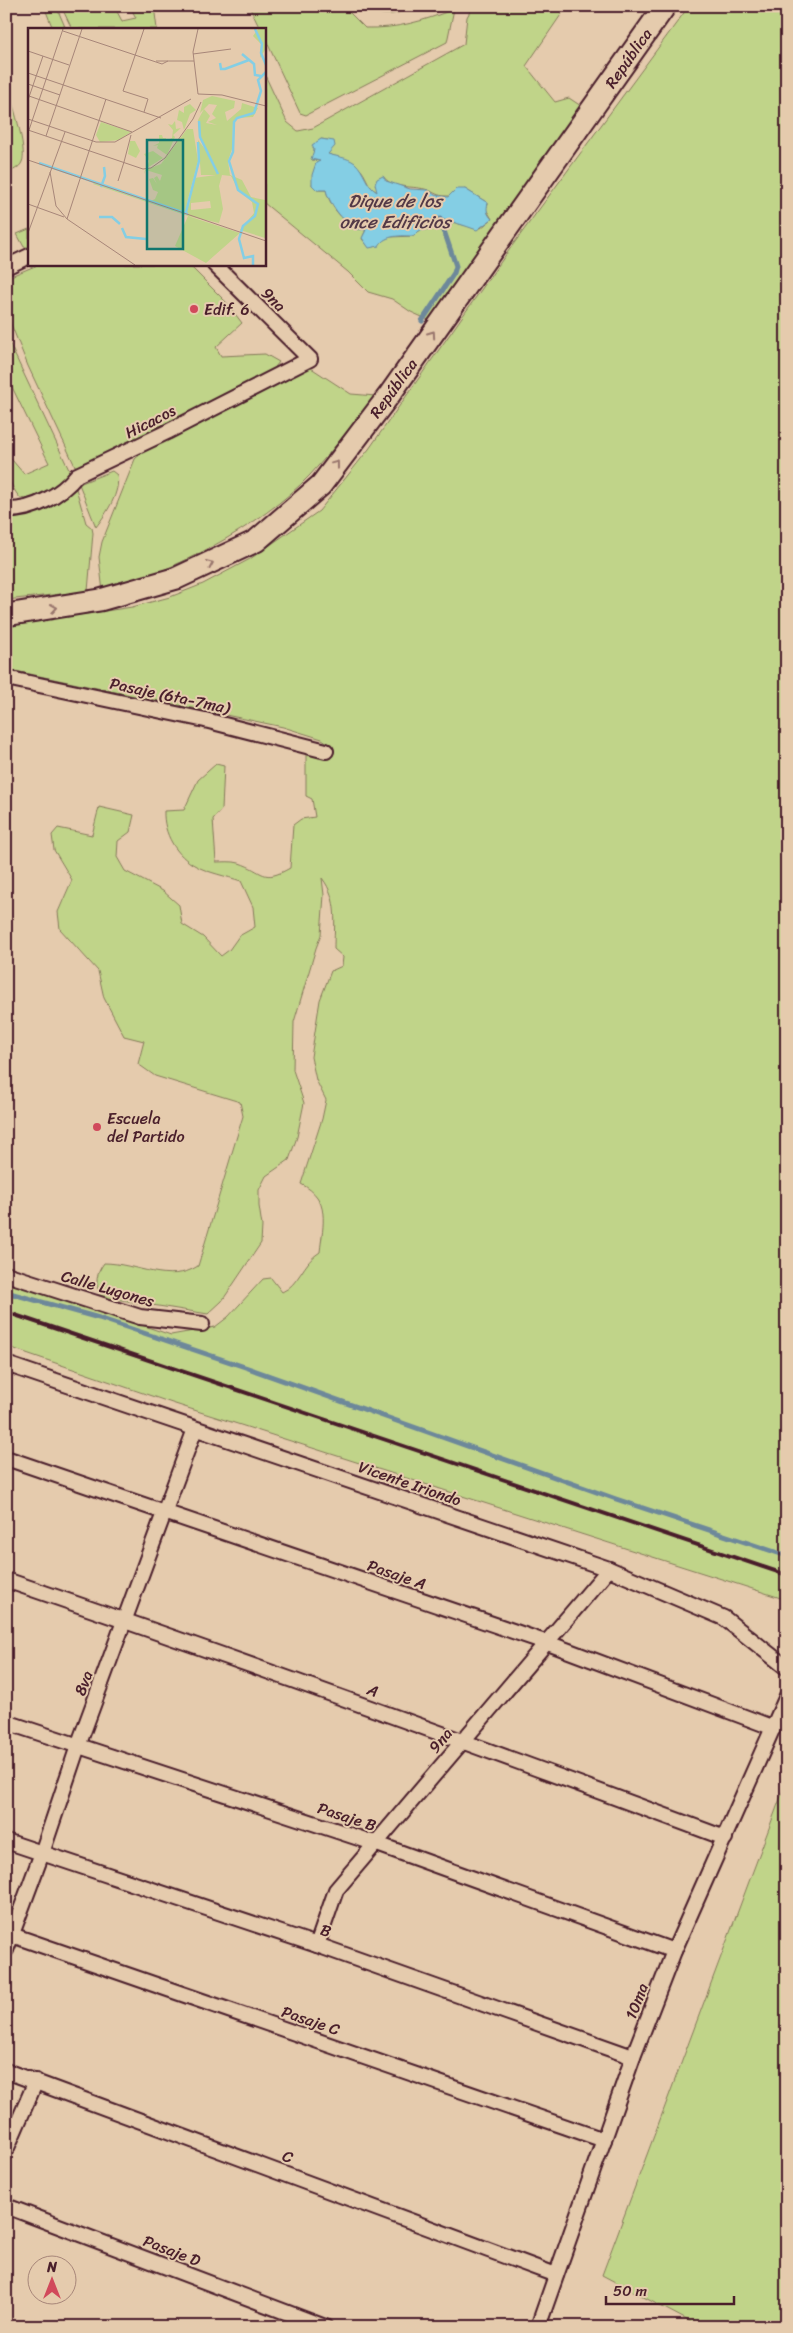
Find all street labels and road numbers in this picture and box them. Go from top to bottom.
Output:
street label: República [597,22,660,95]
street label: 9na [254,280,293,319]
street label: República [362,352,425,425]
street label: Hicacos [119,396,181,447]
street label: Pasaje (6ta-7ma) [107,669,234,723]
street label: Calle Lugones [58,1261,159,1316]
street label: Vicente Iriondo [354,1452,465,1515]
street label: Pasaje A [363,1551,430,1598]
street label: 8va [66,1666,101,1700]
street label: A [362,1675,383,1706]
street label: 9na [421,1721,460,1760]
street label: Pasaje B [314,1793,380,1840]
street label: B [316,1915,335,1946]
street label: 10ma [616,1979,657,2024]
street label: Pasaje C [278,1997,344,2044]
street label: C [278,2141,297,2172]
street label: Pasaje D [139,2226,205,2275]

